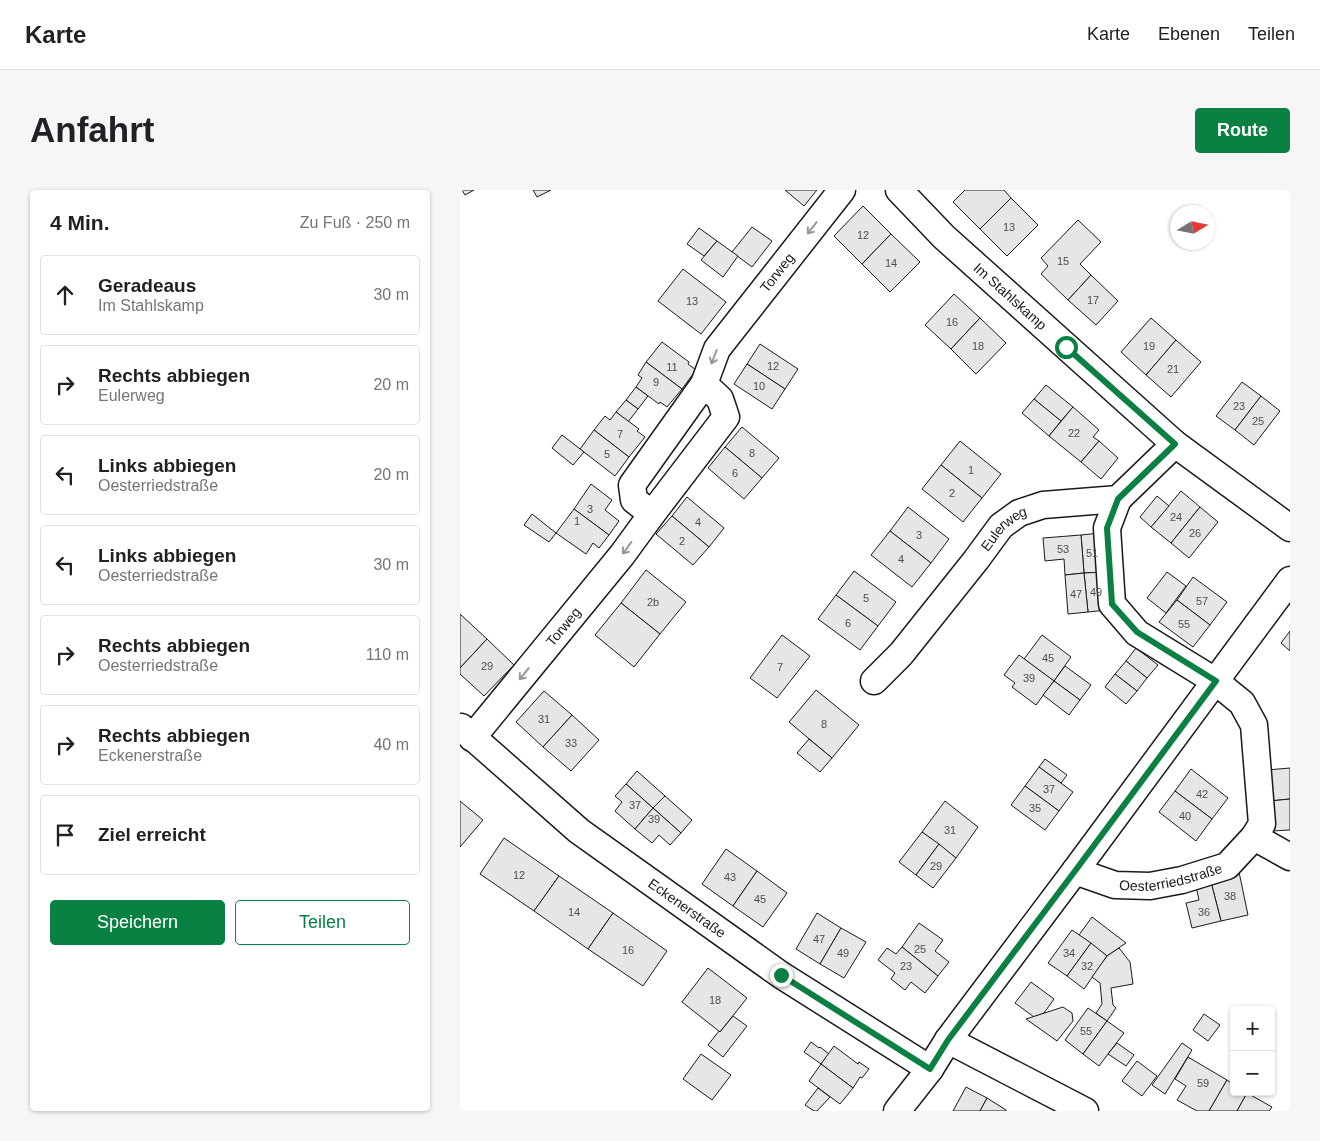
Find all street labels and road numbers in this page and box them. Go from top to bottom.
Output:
street label: Torweg [757,250,797,295]
street label: Im Stahlskamp [970,259,1050,333]
street label: Eulerweg [977,503,1029,554]
street label: Torweg [543,604,584,649]
street label: Oesterriedstraße [1119,860,1224,894]
street label: Eckenerstraße [645,875,729,941]

